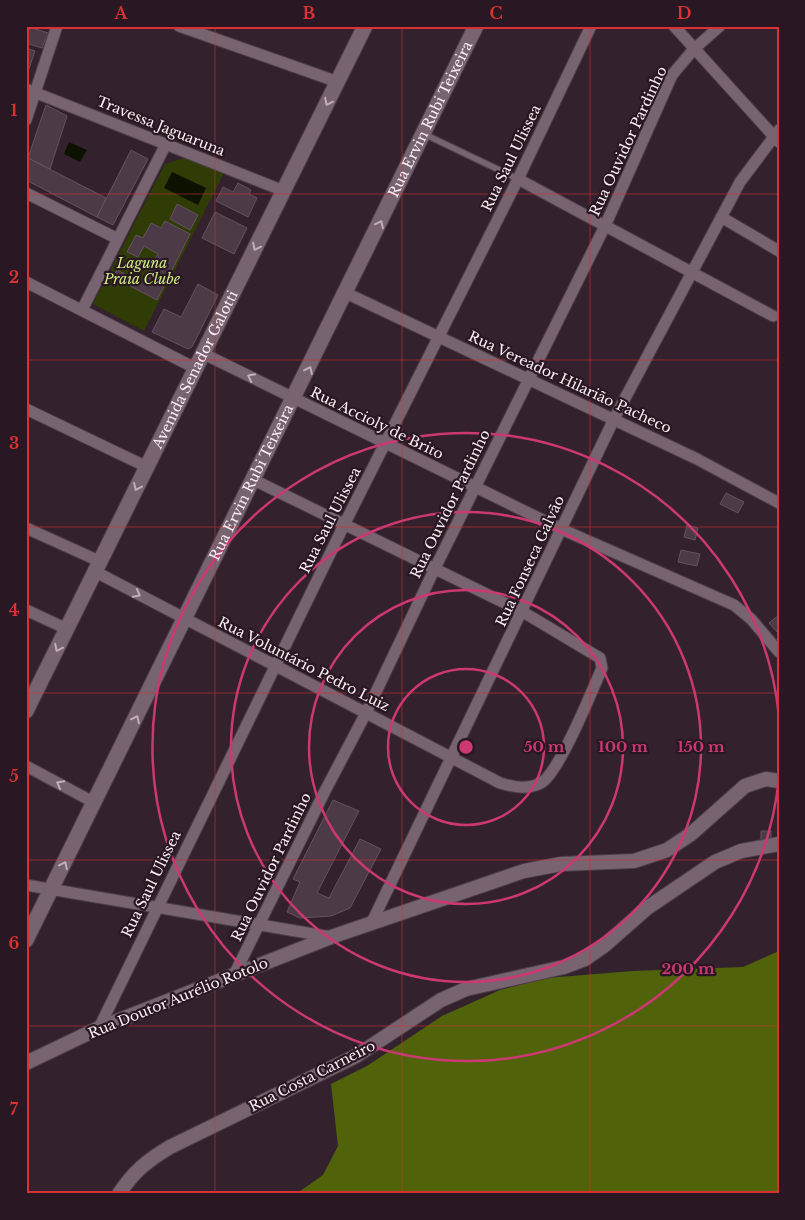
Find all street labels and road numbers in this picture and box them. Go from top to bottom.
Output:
street label: Rua Ervin Rubi Teixeira [384,38,476,200]
street label: Rua Ouvidor Pardinho [585,63,671,219]
street label: Travessa Jaguaruna [94,92,228,160]
street label: Rua Saul Ulissea [477,101,545,214]
street label: Avenida Senador Galotti [148,287,242,453]
street label: Rua Vereador Hilarião Pacheco [466,327,674,437]
street label: Rua Accioly de Brito [307,383,447,463]
street label: Rua Ervin Rubi Teixeira [205,401,297,564]
street label: Rua Ouvidor Pardinho [406,427,494,581]
street label: Rua Saul Ulissea [296,464,365,576]
street label: Rua Fonseca Galvão [492,492,568,630]
street label: Rua Voluntário Pedro Luiz [215,613,393,715]
street label: Rua Ouvidor Pardinho [227,790,315,944]
street label: Rua Saul Ulissea [117,827,185,940]
street label: Rua Doutor Aurélio Rotolo [85,954,271,1042]
street label: Rua Costa Carneiro [246,1036,378,1116]

